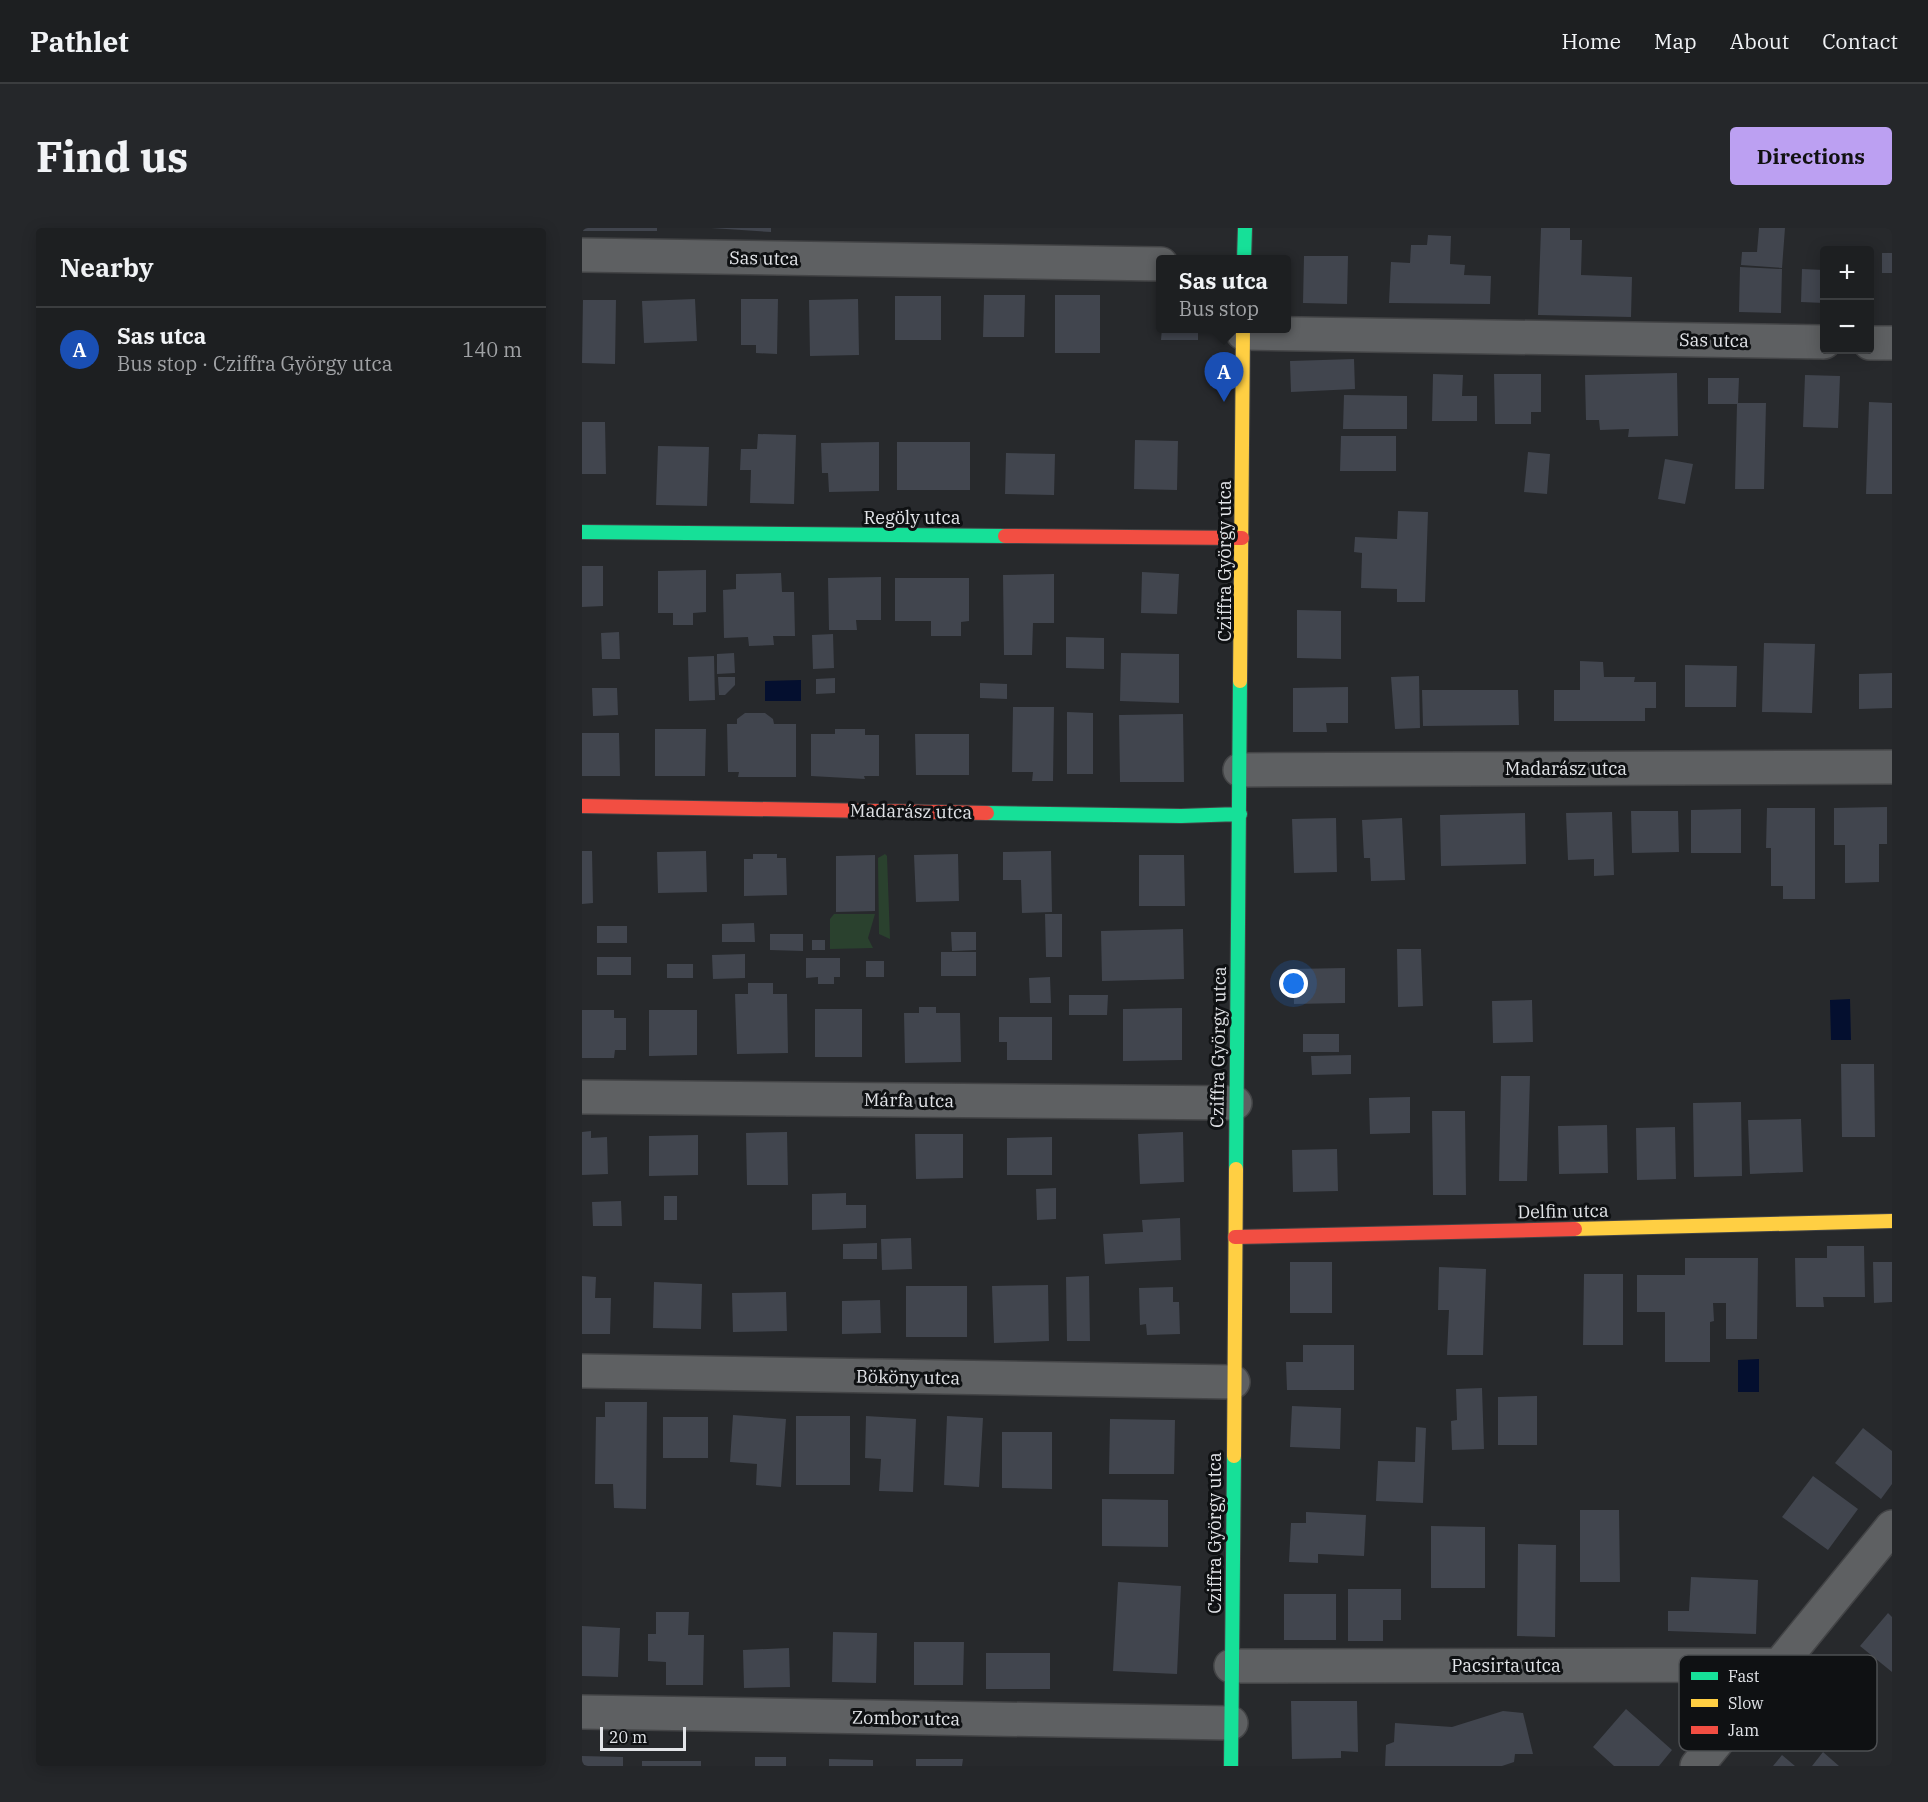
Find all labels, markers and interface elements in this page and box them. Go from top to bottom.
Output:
text: Pathlet [30,23,129,60]
text: Home [1561,27,1621,55]
text: Map [1654,27,1697,55]
text: About [1730,27,1789,55]
text: Contact [1822,27,1898,55]
button: Directions [1730,127,1892,185]
text: Find us [36,129,188,184]
street label: Sas utca [729,246,799,270]
map controls [1820,246,1874,354]
button: + [1820,246,1874,300]
text: Nearby [60,250,154,284]
popup [1156,255,1291,333]
text: Sas utca [1179,266,1268,295]
text: Bus stop [1179,295,1259,322]
button: − [1820,300,1874,354]
text: Sas utca [117,321,206,350]
street label: Sas utca [1679,328,1749,352]
text: A [73,336,86,363]
text: 140 m [462,336,522,363]
text: Bus stop · Cziffra György utca [117,350,393,377]
pin: A [1204,352,1244,402]
street label: Cziffra György utca [1213,480,1236,642]
street label: Regöly utca [863,506,961,529]
street label: Madarász utca [1505,757,1627,780]
street label: Madarász utca [850,798,973,824]
street label: Cziffra György utca [1205,966,1231,1128]
your location [1279,969,1308,998]
street label: Márfa utca [864,1088,955,1112]
street label: Delfin utca [1517,1199,1609,1223]
street label: Bököny utca [856,1365,960,1389]
street label: Cziffra György utca [1203,1452,1226,1614]
street label: Pacsirta utca [1451,1654,1561,1677]
legend [1679,1655,1877,1751]
text: Fast [1728,1666,1760,1686]
text: Slow [1728,1693,1764,1713]
street label: Zombor utca [852,1706,961,1730]
text: Jam [1728,1720,1759,1740]
scale bar [600,1724,686,1752]
text: 20 m [609,1727,647,1747]

